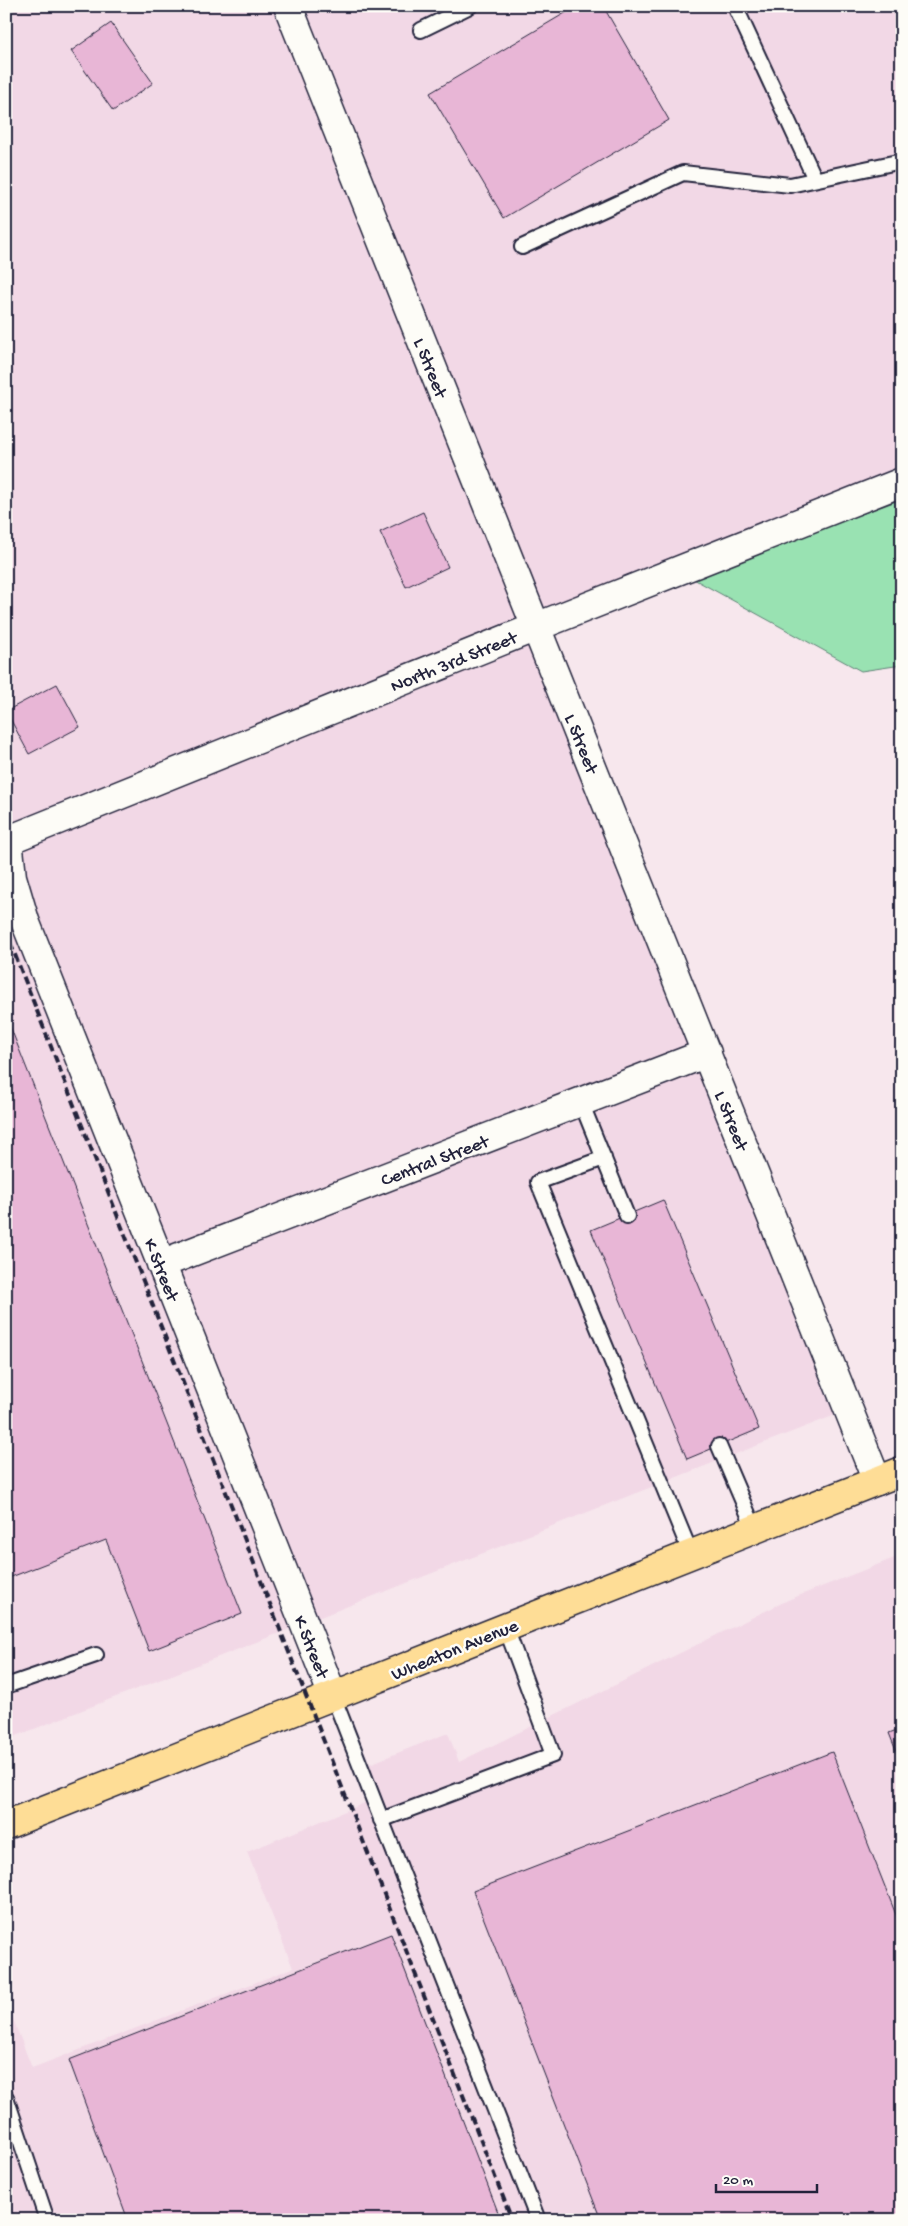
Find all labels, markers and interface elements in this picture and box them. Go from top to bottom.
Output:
street label: L Street [406,335,452,403]
street label: North 3rd Street [388,627,523,699]
street label: L Street [557,711,603,779]
street label: L Street [707,1088,753,1156]
street label: Central Street [378,1130,494,1193]
street label: K Street [137,1236,184,1307]
street label: K Street [287,1613,334,1684]
street label: Wheaton Avenue [388,1615,522,1687]
scale bar [716,2161,817,2193]
text: 20 m [723,2172,753,2190]

